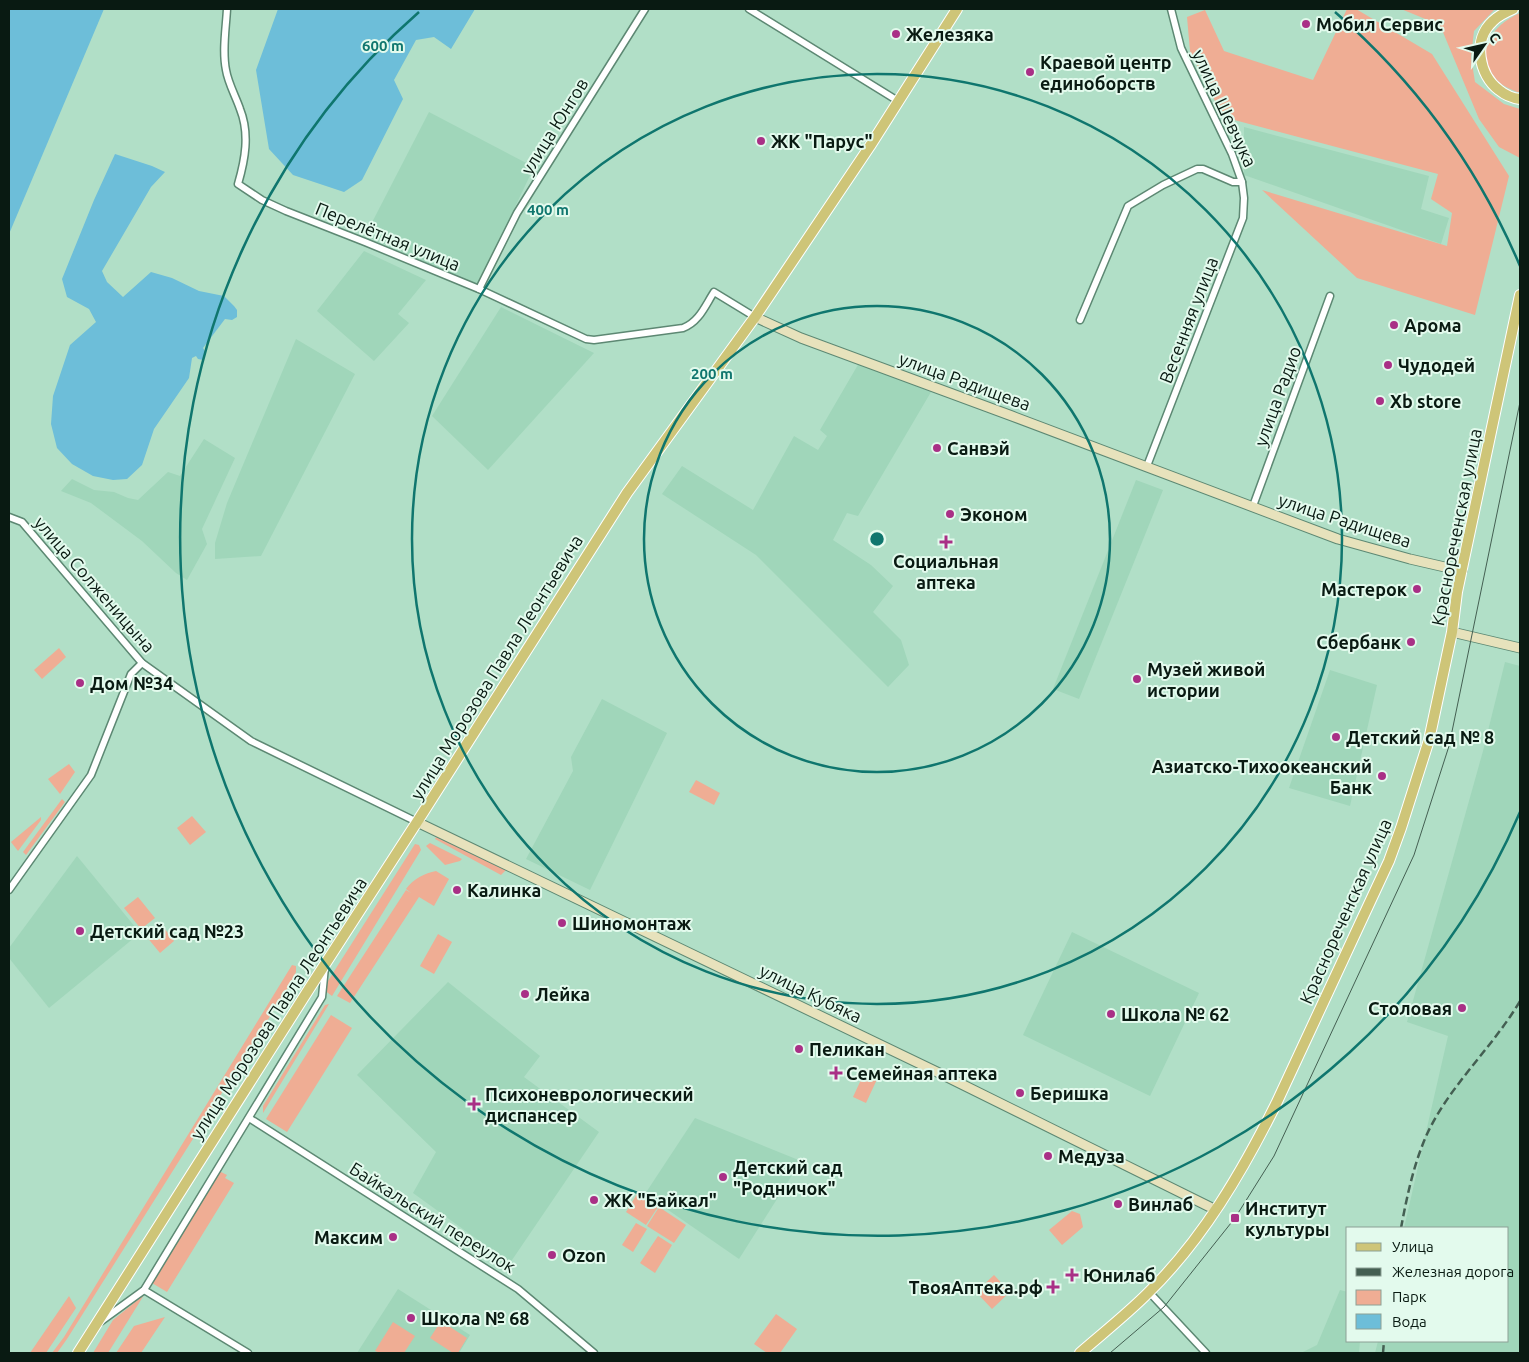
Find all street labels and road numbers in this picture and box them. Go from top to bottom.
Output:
street label: улица Шевчука [1189,46,1261,170]
street label: улица Юнгов [516,74,592,178]
street label: Перелётная улица [313,198,463,274]
street label: Весенняя улица [1155,254,1221,386]
street label: улица Радио [1250,343,1304,449]
street label: улица Радищева [897,348,1033,414]
street label: Краснореченская улица [1427,427,1485,627]
street label: улица Радищева [1276,489,1414,551]
street label: улица Солженицына [31,512,159,656]
street label: улица Морозова Павла Леонтьевича [406,531,586,803]
street label: Краснореченская улица [1295,815,1395,1007]
street label: улица Морозова Павла Леонтьевича [186,873,370,1143]
street label: улица Кубяка [757,960,865,1026]
street label: Байкальский переулок [346,1158,520,1276]

